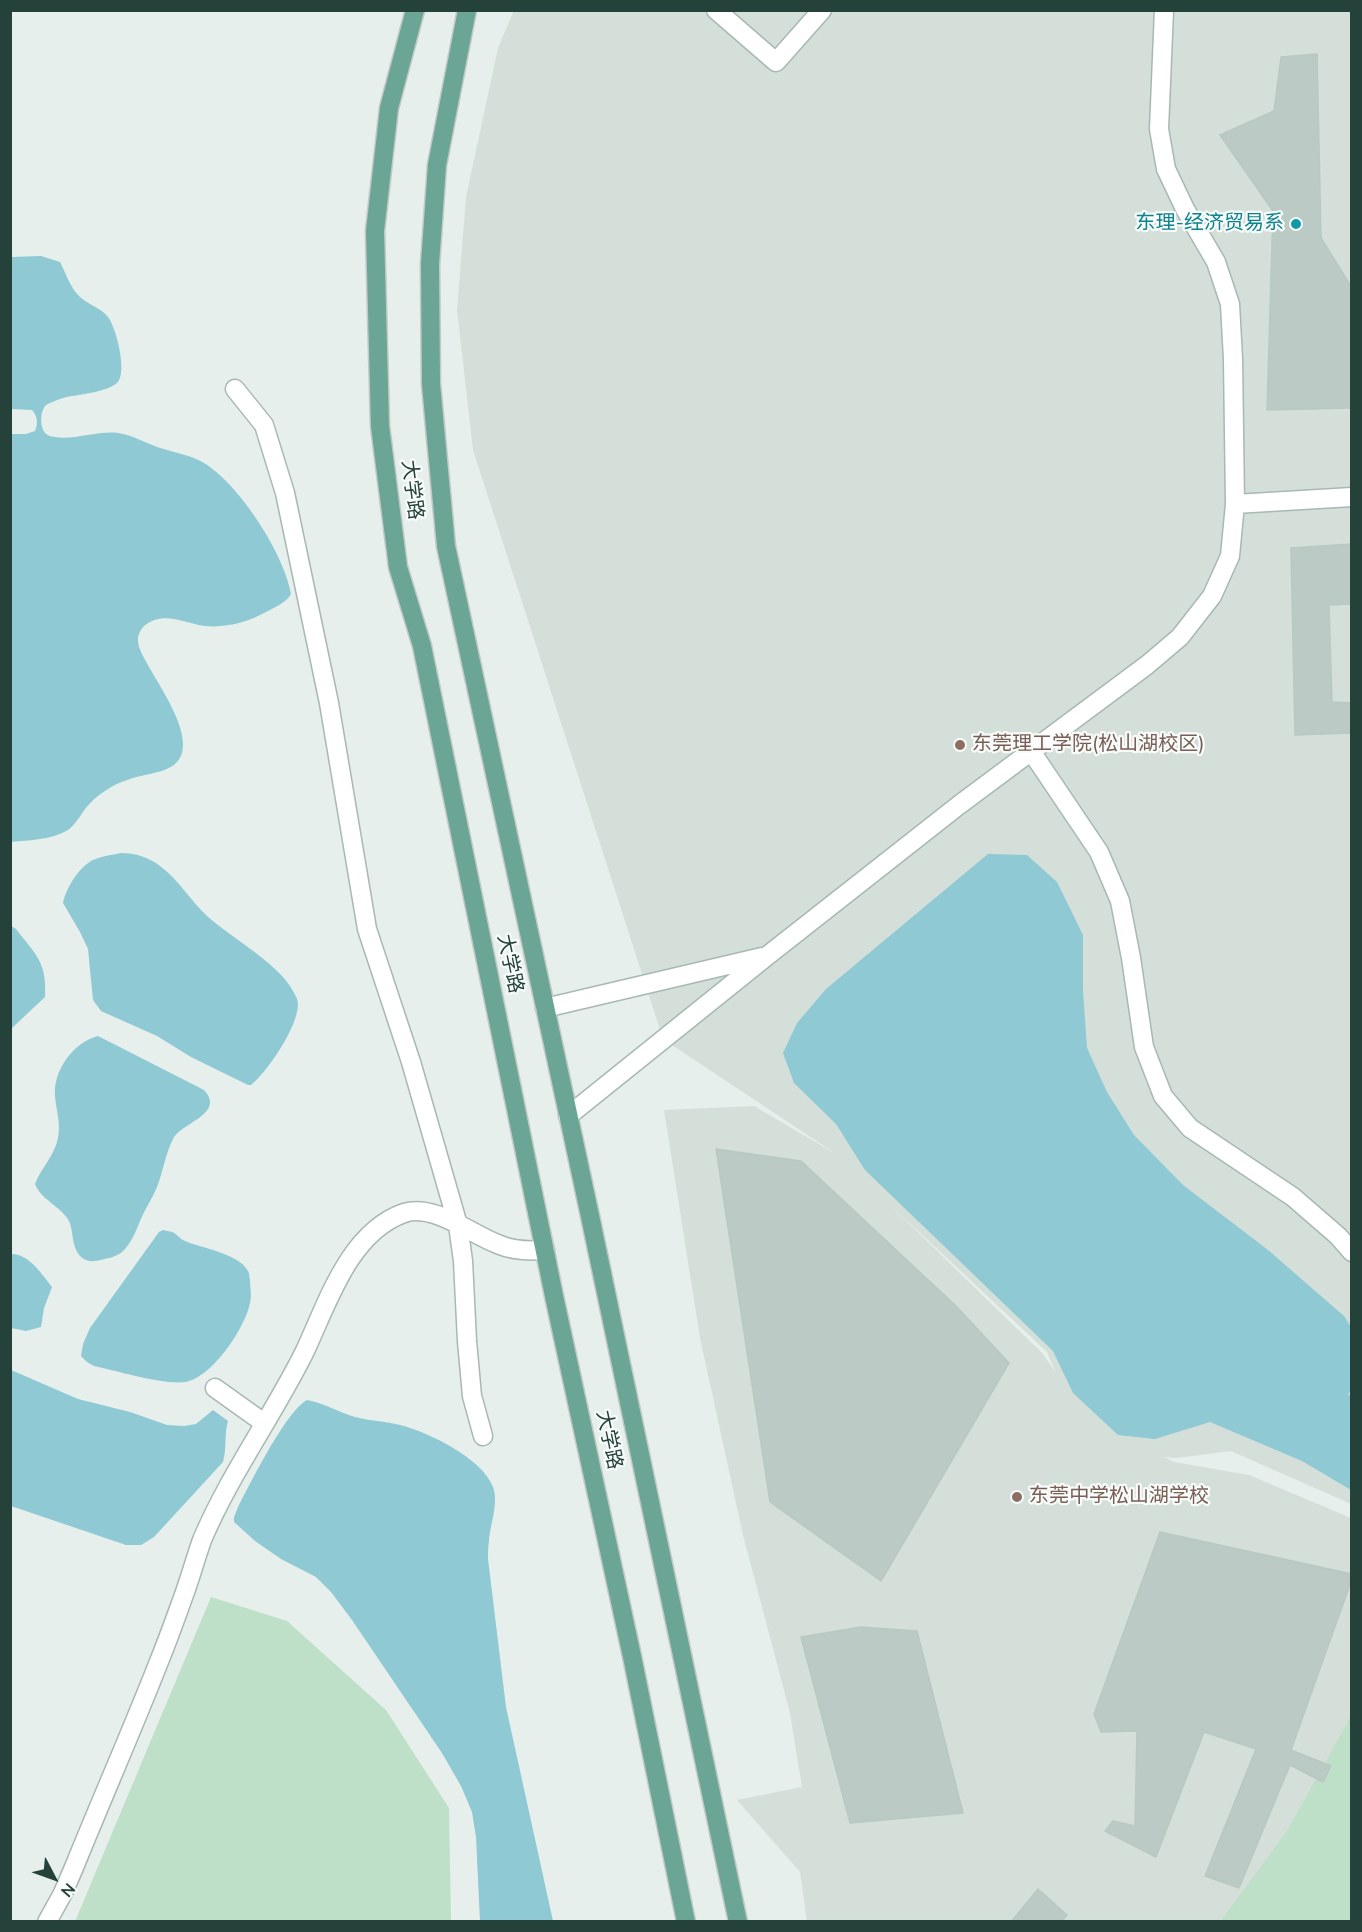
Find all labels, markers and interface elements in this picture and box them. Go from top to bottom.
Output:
place label: 东理-经济贸易系 [1136,212,1284,236]
marker: 东理-经济贸易系 [1289,217,1303,231]
street label: 大学路 [395,459,427,521]
place label: 东莞理工学院(松山湖校区) [972,733,1205,757]
marker: 东莞理工学院(松山湖校区) [953,738,967,752]
street label: 大学路 [491,932,527,996]
street label: 大学路 [590,1408,626,1472]
place label: 东莞中学松山湖学校 [1029,1485,1209,1509]
marker: 东莞中学松山湖学校 [1010,1490,1024,1504]
north arrow [24,1848,84,1908]
text: N [55,1878,80,1902]

